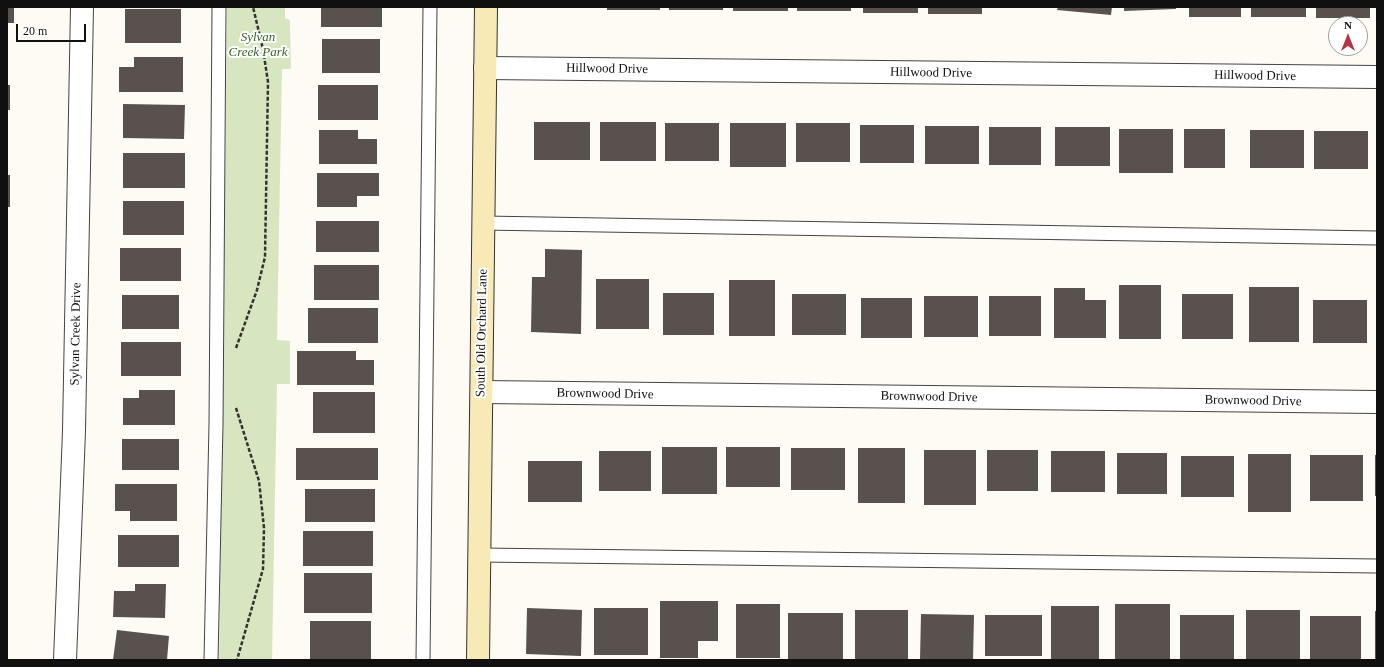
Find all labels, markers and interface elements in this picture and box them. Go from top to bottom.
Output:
scale bar [18,16,88,42]
north arrow [1328,16,1368,56]
text: N [1344,19,1352,31]
text: 20 m [23,24,47,38]
park label: Sylvan Creek Park [228,30,288,61]
street label: Hillwood Drive [566,60,648,78]
street label: Hillwood Drive [890,64,972,82]
street label: Hillwood Drive [1214,67,1296,85]
street label: South Old Orchard Lane [473,269,491,397]
street label: Sylvan Creek Drive [67,282,85,386]
street label: Brownwood Drive [556,385,654,403]
street label: Brownwood Drive [880,388,978,406]
street label: Brownwood Drive [1204,392,1302,410]

